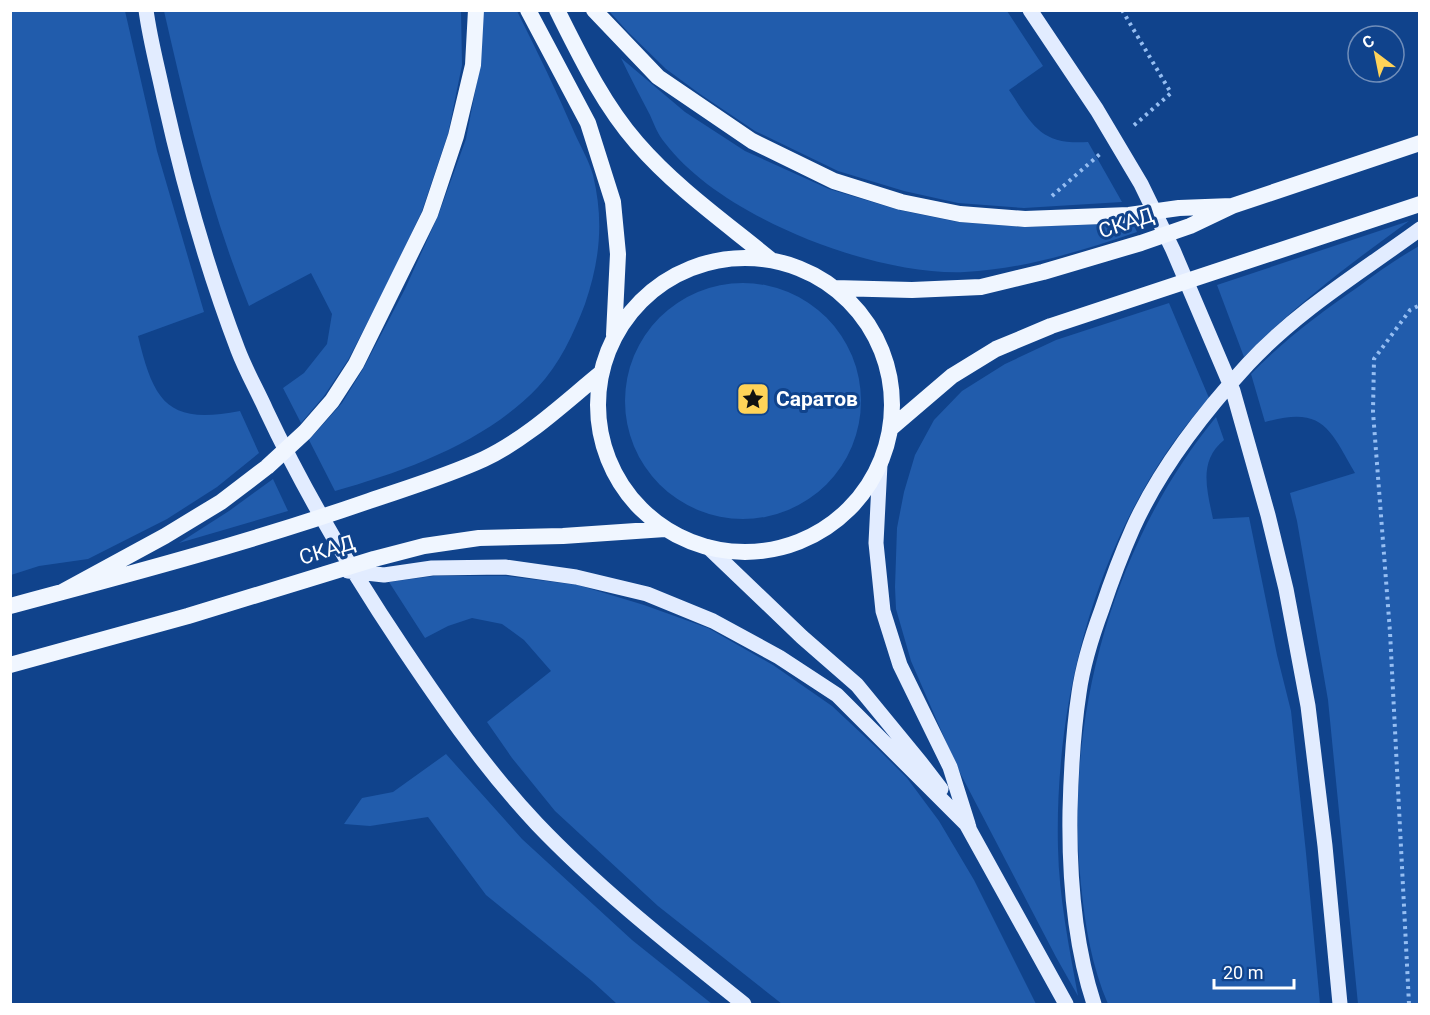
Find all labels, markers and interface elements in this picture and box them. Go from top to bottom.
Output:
north arrow [1346,24,1406,84]
text: С [1359,31,1378,53]
street label: СКАД [1095,203,1157,243]
place icon: Саратов [735,381,771,417]
place label: Саратов [776,387,858,411]
street label: СКАД [296,530,358,570]
scale bar [1214,952,1294,990]
text: 20 m [1223,962,1263,983]

